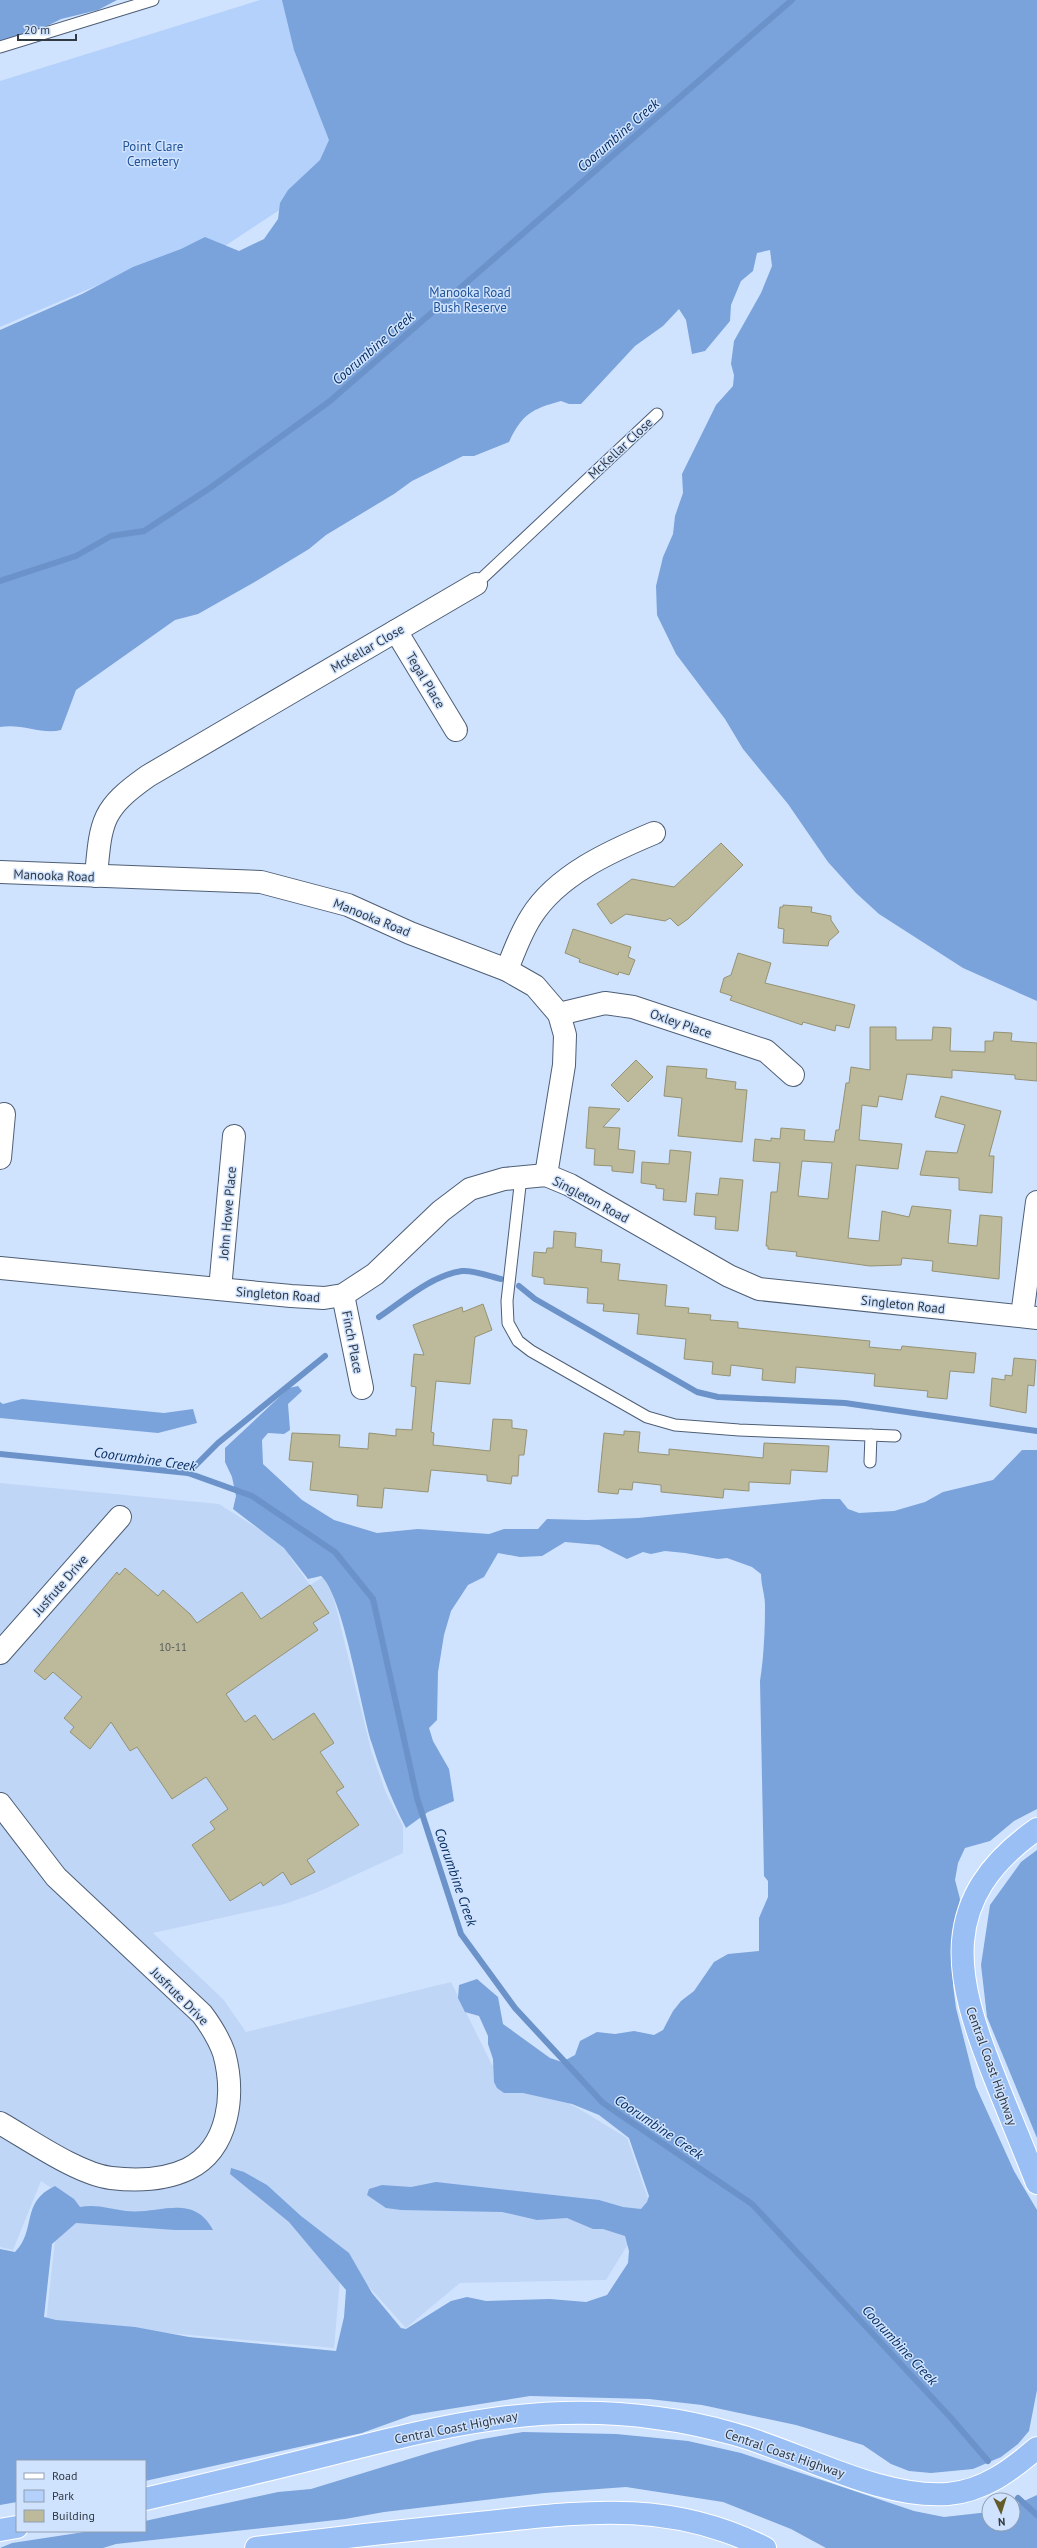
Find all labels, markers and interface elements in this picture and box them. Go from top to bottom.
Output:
scale bar [18,16,76,42]
text: 20 m [24,22,50,37]
water label: Coorumbine Creek [573,94,663,176]
park label: Point Clare Cemetery [123,138,183,170]
park label: Manooka Road Bush Reserve [429,284,511,316]
water label: Coorumbine Creek [328,307,418,389]
street label: McKellar Close [584,414,656,483]
street label: McKellar Close [327,621,407,676]
street label: Tegal Place [402,649,449,711]
street label: Manooka Road [13,866,95,885]
street label: Manooka Road [331,894,413,941]
street label: Oxley Place [648,1005,714,1042]
street label: John Howe Place [215,1166,240,1261]
street label: Singleton Road [550,1172,632,1227]
street label: Singleton Road [235,1283,321,1306]
street label: Singleton Road [860,1292,946,1317]
street label: Finch Place [338,1309,367,1375]
water label: Coorumbine Creek [93,1443,198,1475]
street label: Jusfrute Drive [29,1551,91,1620]
house number: 10-11 [159,1640,187,1654]
water label: Coorumbine Creek [431,1825,481,1929]
street label: Jusfrute Drive [146,1963,212,2029]
street label: Central Coast Highway [962,2004,1021,2128]
water label: Coorumbine Creek [611,2091,707,2164]
water label: Coorumbine Creek [858,2301,942,2389]
street label: Central Coast Highway [393,2407,519,2448]
street label: Central Coast Highway [723,2425,847,2482]
legend [16,2460,146,2532]
text: Road [52,2468,77,2483]
text: Park [52,2488,74,2503]
north arrow [981,2492,1021,2532]
text: Building [52,2508,95,2523]
text: N [998,2515,1006,2529]

